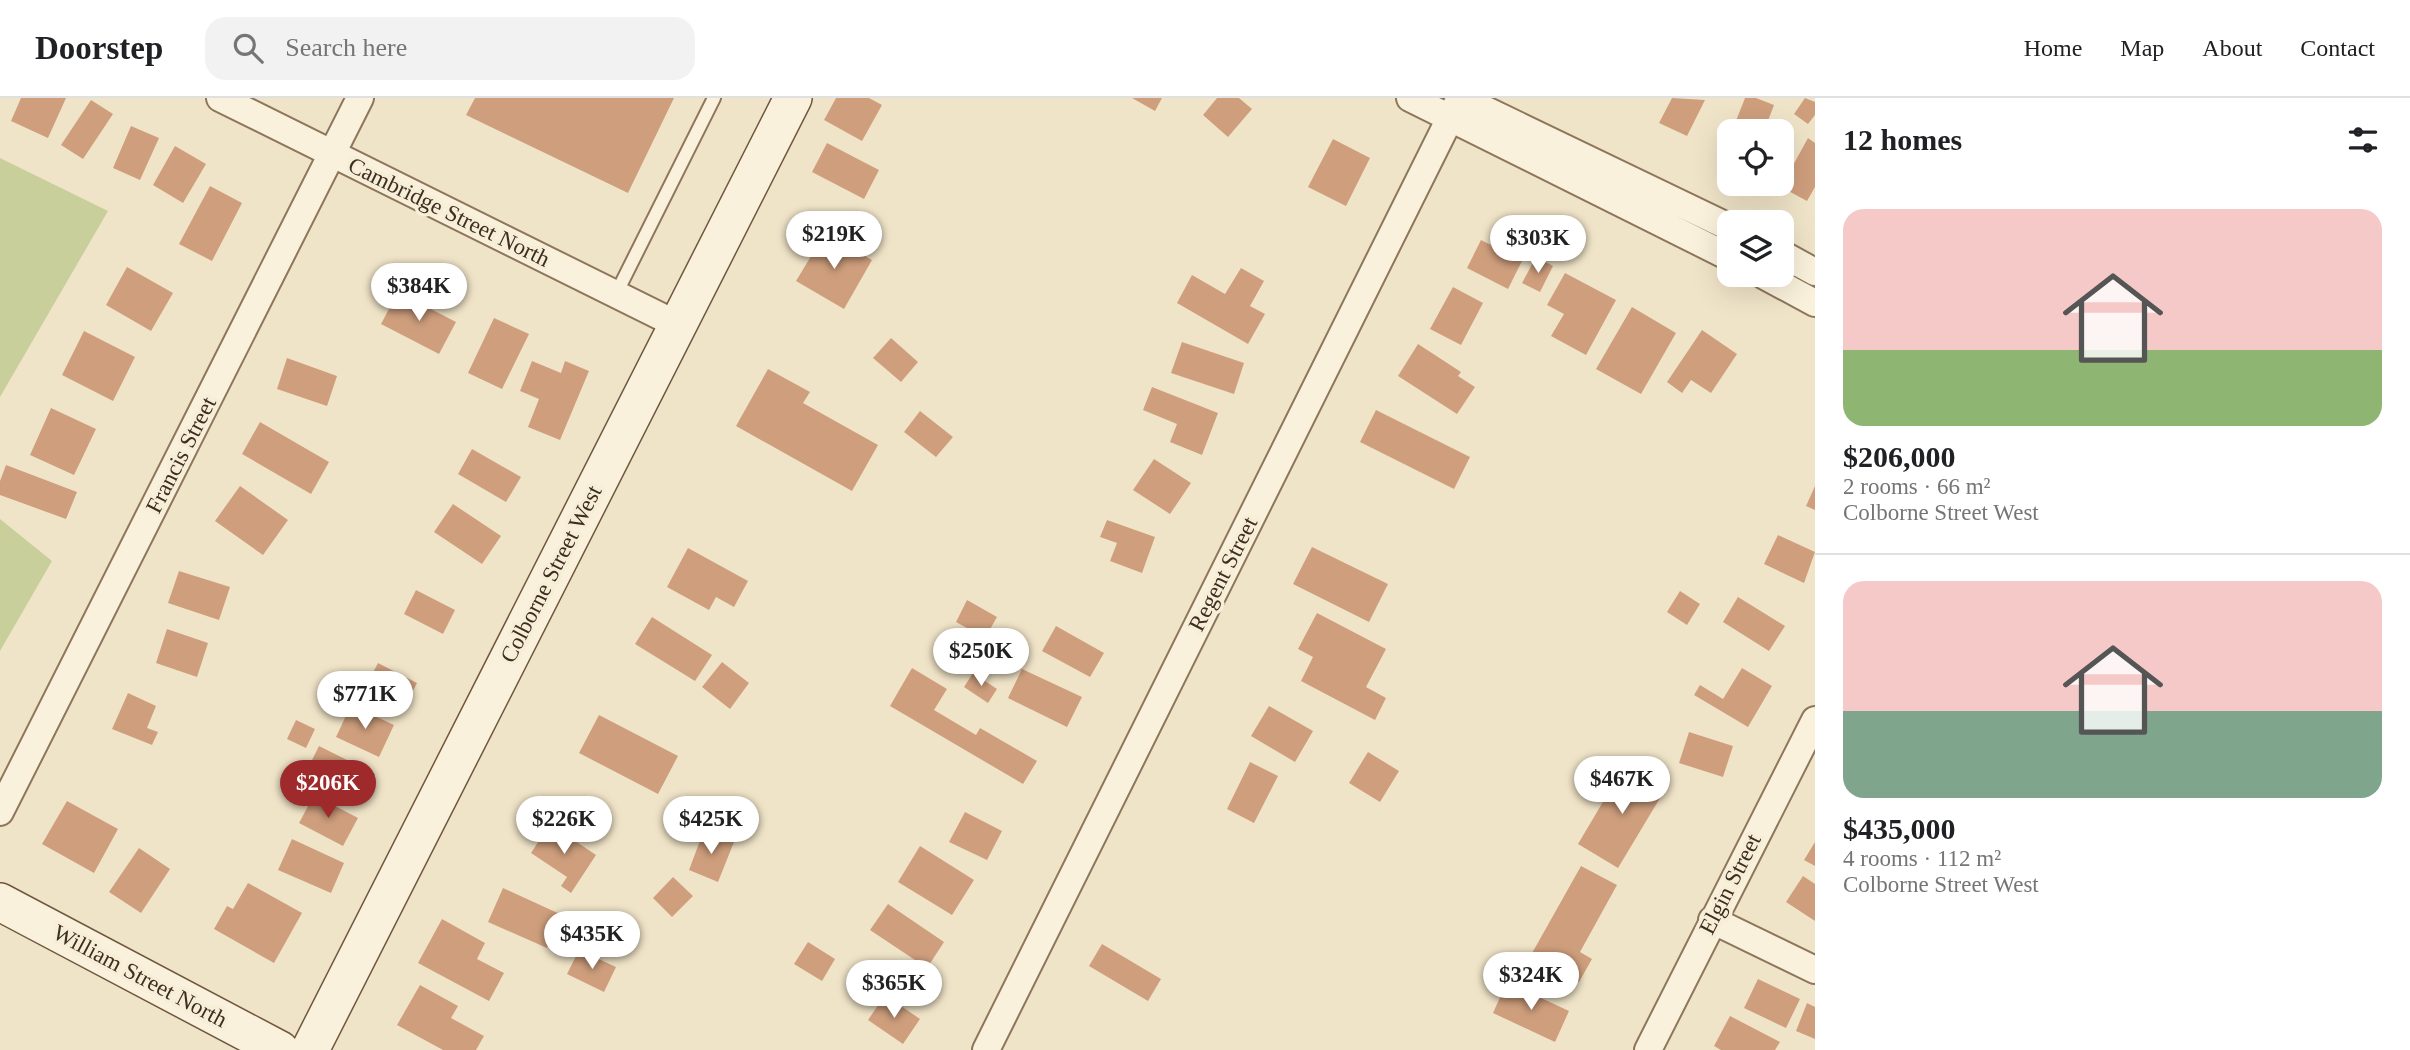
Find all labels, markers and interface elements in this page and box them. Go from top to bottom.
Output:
search box [205,17,695,80]
icon: search [229,29,267,67]
text: Doorstep [35,30,163,66]
text: Search here [285,33,407,62]
text: Home [2024,35,2082,61]
text: Map [2120,35,2164,61]
text: About [2202,35,2262,61]
text: Contact [2300,35,2375,61]
map controls [1717,119,1794,287]
button: locate [1717,119,1794,196]
icon: filters [2344,121,2382,159]
text: 12 homes [1843,123,1962,156]
street label: Cambridge Street North [344,152,554,272]
button: layers [1717,210,1794,287]
pin: $219K [785,212,883,271]
pin: $303K [1489,216,1587,275]
text: $219K [802,221,866,246]
text: $303K [1506,225,1570,250]
icon: home [2050,255,2176,381]
pin: $384K [370,264,468,323]
text: $384K [387,273,451,298]
street label: Francis Street [141,392,221,517]
text: $206,000 [1843,440,1956,473]
text: 2 rooms · 66 m² [1843,474,1990,499]
street label: Colborne Street West [495,481,607,667]
text: Colborne Street West [1843,500,2039,525]
street label: Regent Street [1184,512,1263,635]
icon: home [2050,627,2176,753]
pin: $250K [932,628,1030,688]
text: $250K [949,638,1013,663]
pin: $771K [316,672,414,731]
text: $771K [333,681,397,706]
pin: $467K [1573,756,1671,816]
pin: $206K [279,760,377,820]
text: $467K [1590,766,1654,791]
text: $206K [296,770,360,795]
pin: $226K [515,796,613,856]
pin: $425K [662,796,760,856]
text: $226K [532,806,596,831]
text: $425K [679,806,743,831]
text: $435,000 [1843,812,1956,845]
street label: Elgin Street [1694,829,1766,938]
text: 4 rooms · 112 m² [1843,846,2001,871]
text: Colborne Street West [1843,872,2039,897]
pin: $435K [543,912,641,971]
street label: William Street North [49,920,232,1033]
text: $435K [560,921,624,946]
pin: $324K [1482,953,1580,1012]
pin: $365K [845,960,943,1020]
text: $324K [1499,962,1563,987]
text: $365K [862,970,926,995]

